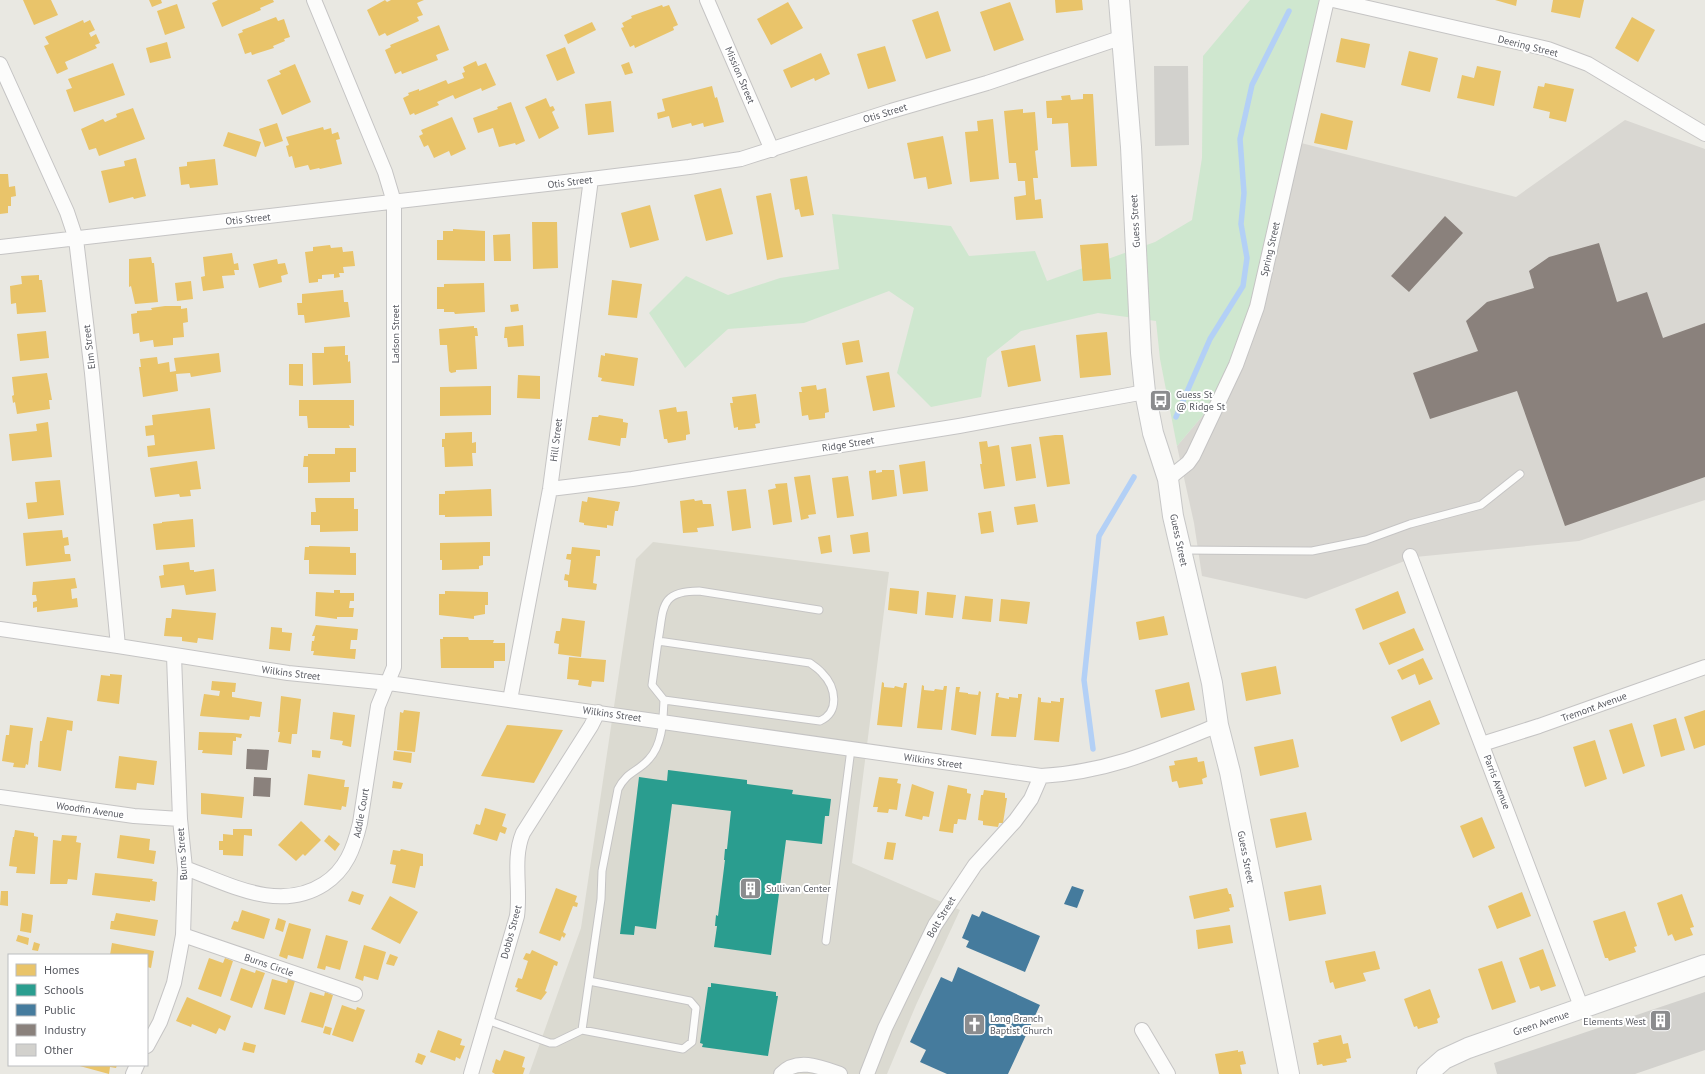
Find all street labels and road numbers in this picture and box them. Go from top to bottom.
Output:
street label: Deering Street [1496,32,1560,60]
street label: Mission Street [722,45,758,106]
street label: Otis Street [861,100,909,126]
street label: Otis Street [547,173,594,191]
street label: Guess Street [1127,193,1143,248]
street label: Otis Street [225,210,272,228]
street label: Spring Street [1257,220,1283,278]
street label: Ladson Street [389,304,402,363]
street label: Elm Street [80,323,98,370]
street label: Hill Street [547,417,565,462]
street label: Ridge Street [821,433,876,455]
street label: Guess Street [1167,513,1191,568]
street label: Wilkins Street [261,663,322,683]
street label: Tremont Avenue [1559,689,1629,725]
street label: Wilkins Street [582,703,643,725]
street label: Wilkins Street [903,750,964,772]
street label: Parris Avenue [1481,753,1513,811]
street label: Addie Court [350,787,372,839]
street label: Woodfin Avenue [55,799,125,821]
street label: Burns Street [174,827,190,881]
street label: Guess Street [1235,830,1258,885]
street label: Bolt Street [924,894,959,940]
street label: Dobbs Street [498,903,525,960]
street label: Burns Circle [243,951,295,979]
street label: Green Avenue [1511,1007,1571,1039]

